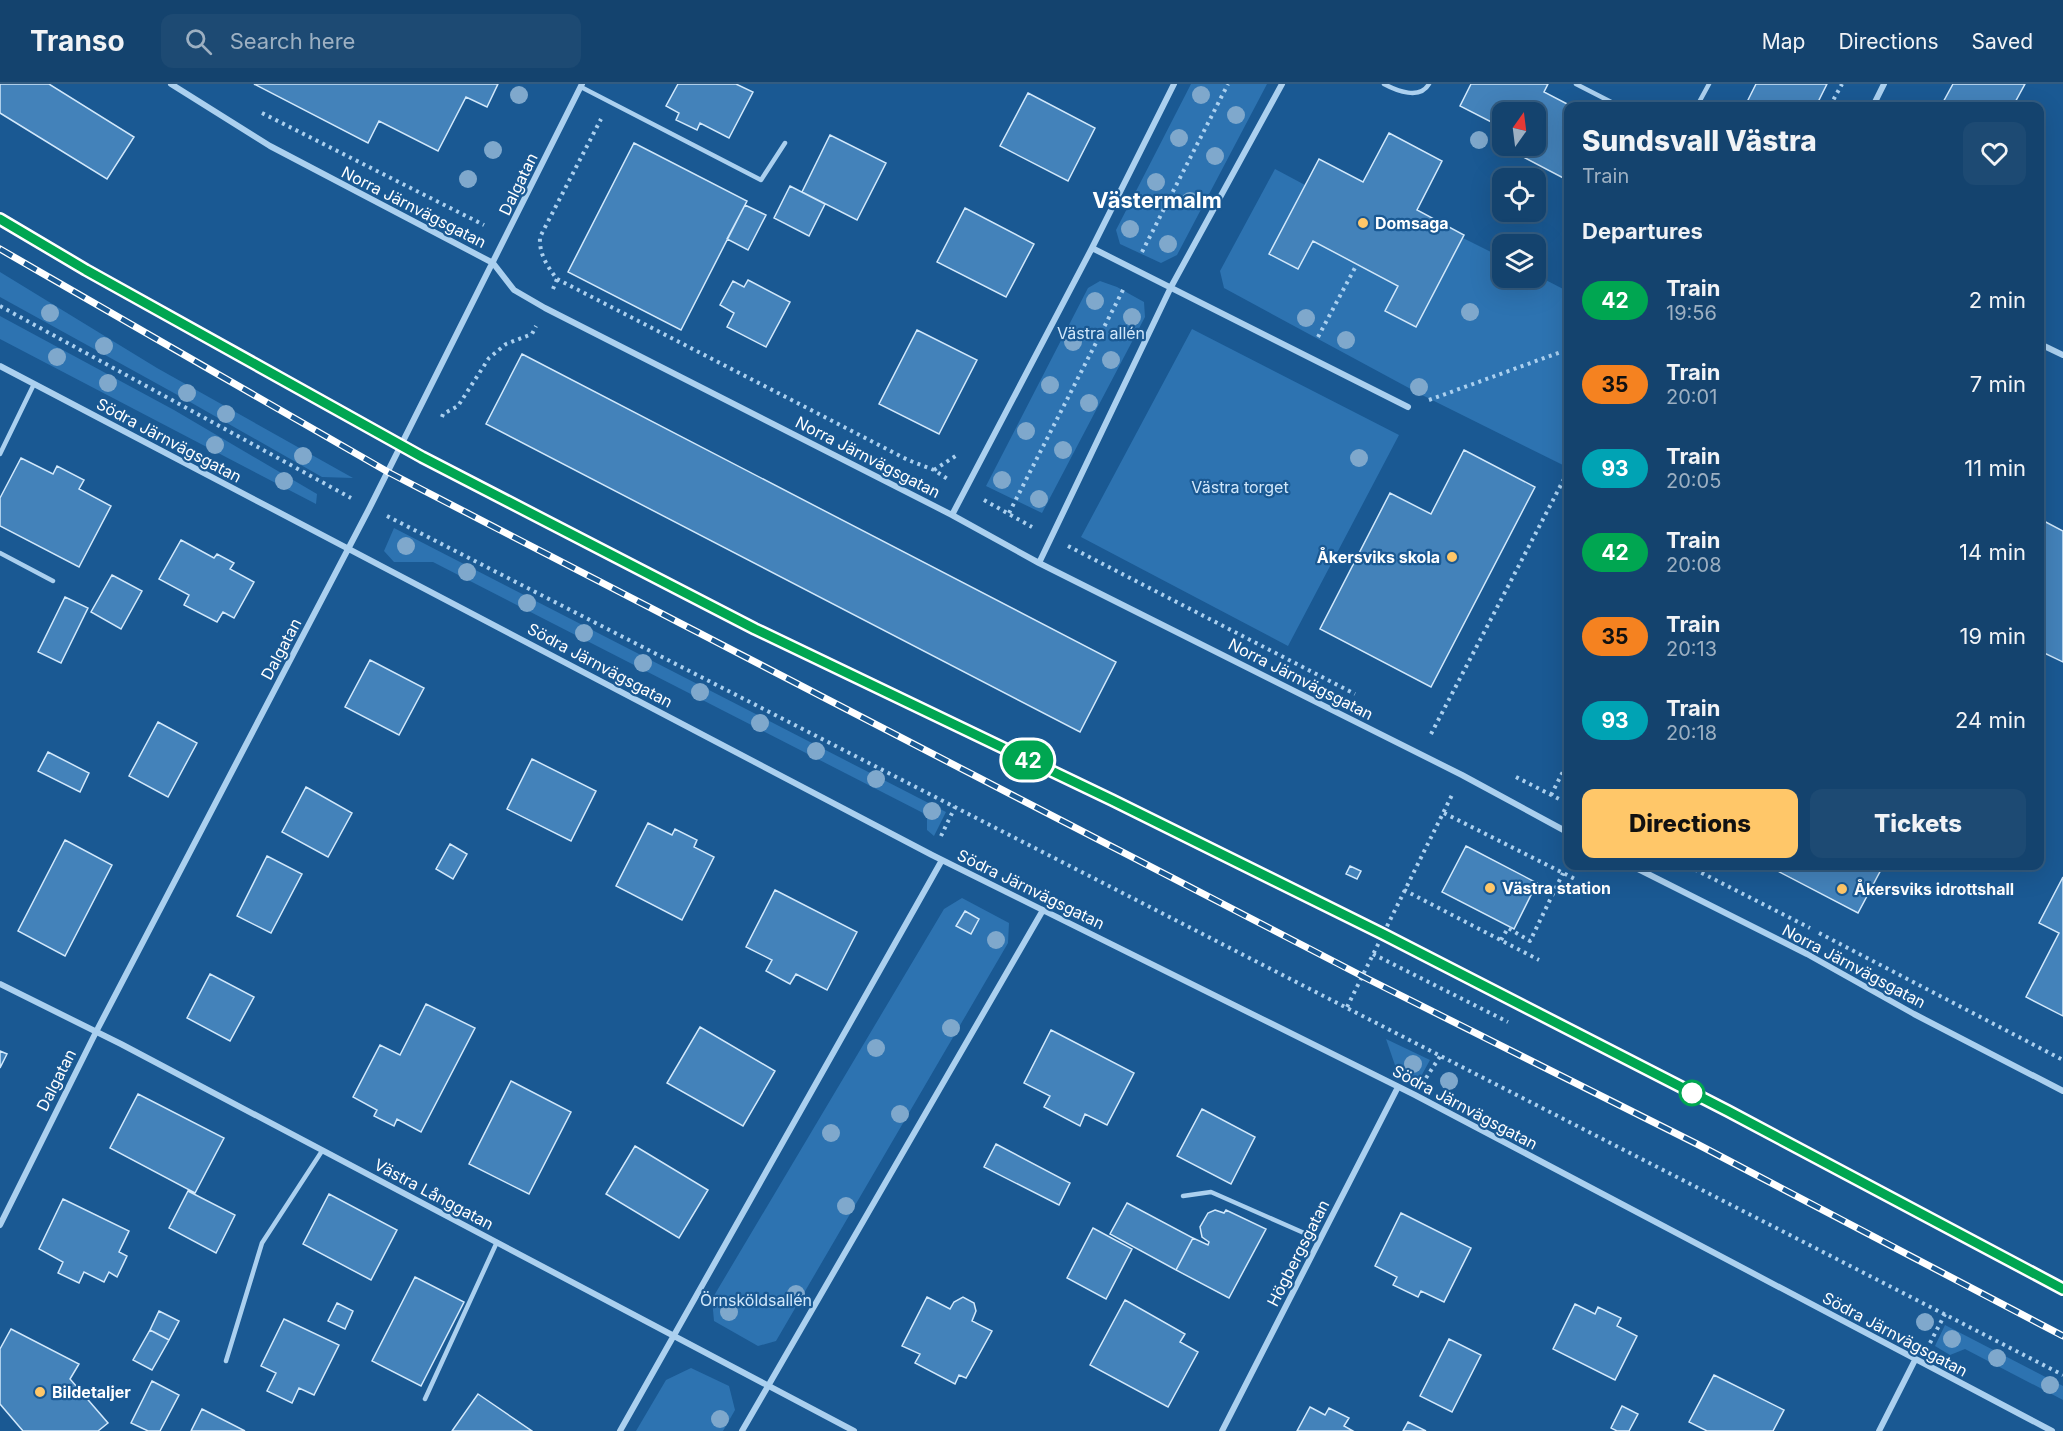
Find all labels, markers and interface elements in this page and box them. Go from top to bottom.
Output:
search box [161,14,581,68]
text: Transo [30,24,125,58]
icon: search [182,25,215,58]
text: Search here [230,28,355,54]
text: Map [1762,29,1805,54]
text: Directions [1838,29,1939,54]
text: Saved [1972,29,2033,54]
north arrow [1492,102,1546,156]
map controls [1492,102,1546,288]
button: heart [1963,122,2026,185]
text: Sundsvall Västra [1582,124,1817,158]
street label: Dalgatan [494,150,542,218]
street label: Norra Järnvägsgatan [338,162,490,252]
text: Train [1582,164,1629,188]
button: locate [1492,168,1546,222]
district label: Västermalm [1092,187,1222,213]
place label: Domsaga [1375,213,1449,233]
marker: Domsaga [1356,216,1370,230]
text: Departures [1582,218,1703,244]
button: layers [1492,234,1546,288]
text: Train [1666,275,1721,301]
text: 2 min [1969,287,2026,313]
text: 42 [1601,288,1629,313]
text: 19:56 [1666,301,1717,325]
park label: Västra allén [1057,323,1145,343]
text: Train [1666,359,1721,385]
text: 7 min [1970,371,2026,397]
text: 35 [1602,372,1628,397]
text: 20:01 [1666,385,1717,409]
street label: Södra Järnvägsgatan [93,393,245,487]
street label: Norra Järnvägsgatan [792,412,944,502]
text: Train [1666,443,1721,469]
text: 11 min [1964,455,2026,481]
text: 93 [1601,456,1629,481]
text: 20:05 [1666,469,1721,493]
park label: Västra torget [1191,477,1289,497]
text: Train [1666,527,1721,553]
text: 14 min [1959,539,2026,565]
text: 42 [1601,540,1629,565]
place label: Åkersviks skola [1317,546,1440,567]
marker: Åkersviks skola [1445,550,1459,564]
text: 20:08 [1666,553,1722,577]
text: Train [1666,611,1721,637]
street label: Dalgatan [256,615,306,683]
street label: Södra Järnvägsgatan [524,618,676,712]
text: 19 min [1960,623,2026,649]
text: 35 [1602,624,1628,649]
street label: Norra Järnvägsgatan [1225,634,1377,724]
text: 20:13 [1666,637,1717,661]
text: Train [1666,695,1721,721]
text: 24 min [1955,707,2026,733]
text: 93 [1601,708,1629,733]
text: 20:18 [1666,721,1717,745]
line badge: 42 [1001,740,1055,780]
text: 42 [1014,748,1042,773]
button: Directions [1582,789,1798,858]
button: Tickets [1810,789,2026,858]
street label: Södra Järnvägsgatan [954,845,1108,933]
place label: Västra station [1502,878,1611,898]
place label: Åkersviks idrottshall [1854,878,2014,899]
marker: Västra station [1483,881,1497,895]
marker: Åkersviks idrottshall [1835,882,1849,896]
street label: Norra Järnvägsgatan [1779,920,1929,1012]
street label: Dalgatan [32,1046,80,1114]
street label: Södra Järnvägsgatan [1389,1060,1541,1154]
unlabelled marker [1679,1080,1705,1106]
street label: Västra Långgatan [371,1154,497,1234]
street label: Högbergsgatan [1263,1196,1333,1310]
street label: Södra Järnvägsgatan [1819,1287,1971,1381]
park label: Örnsköldsallén [700,1290,812,1310]
place label: Bildetaljer [52,1382,131,1402]
marker: Bildetaljer [33,1385,47,1399]

